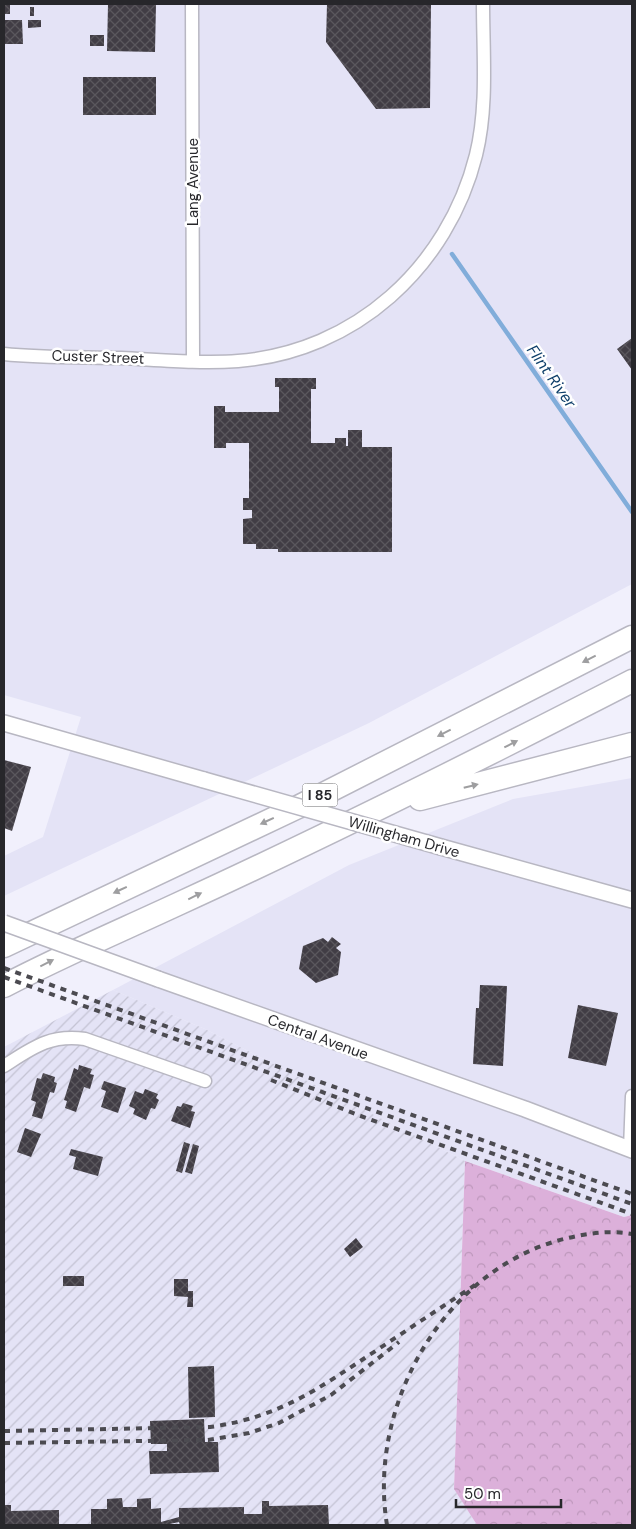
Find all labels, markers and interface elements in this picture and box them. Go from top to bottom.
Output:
street label: Lang Avenue [183,138,203,226]
water label: Flint River [522,341,582,413]
street label: Custer Street [51,345,145,369]
one-way arrow [582,655,596,663]
one-way arrow [437,729,451,737]
one-way arrow [503,740,518,748]
one-way arrow [463,782,478,790]
road number: I 85 [302,784,338,806]
street label: Willingham Drive [346,812,462,862]
one-way arrow [260,817,274,825]
one-way arrow [113,887,127,895]
one-way arrow [188,892,202,900]
one-way arrow [40,959,54,967]
street label: Central Avenue [265,1010,371,1064]
scale bar [456,1476,561,1508]
text: 50 m [464,1484,501,1504]

